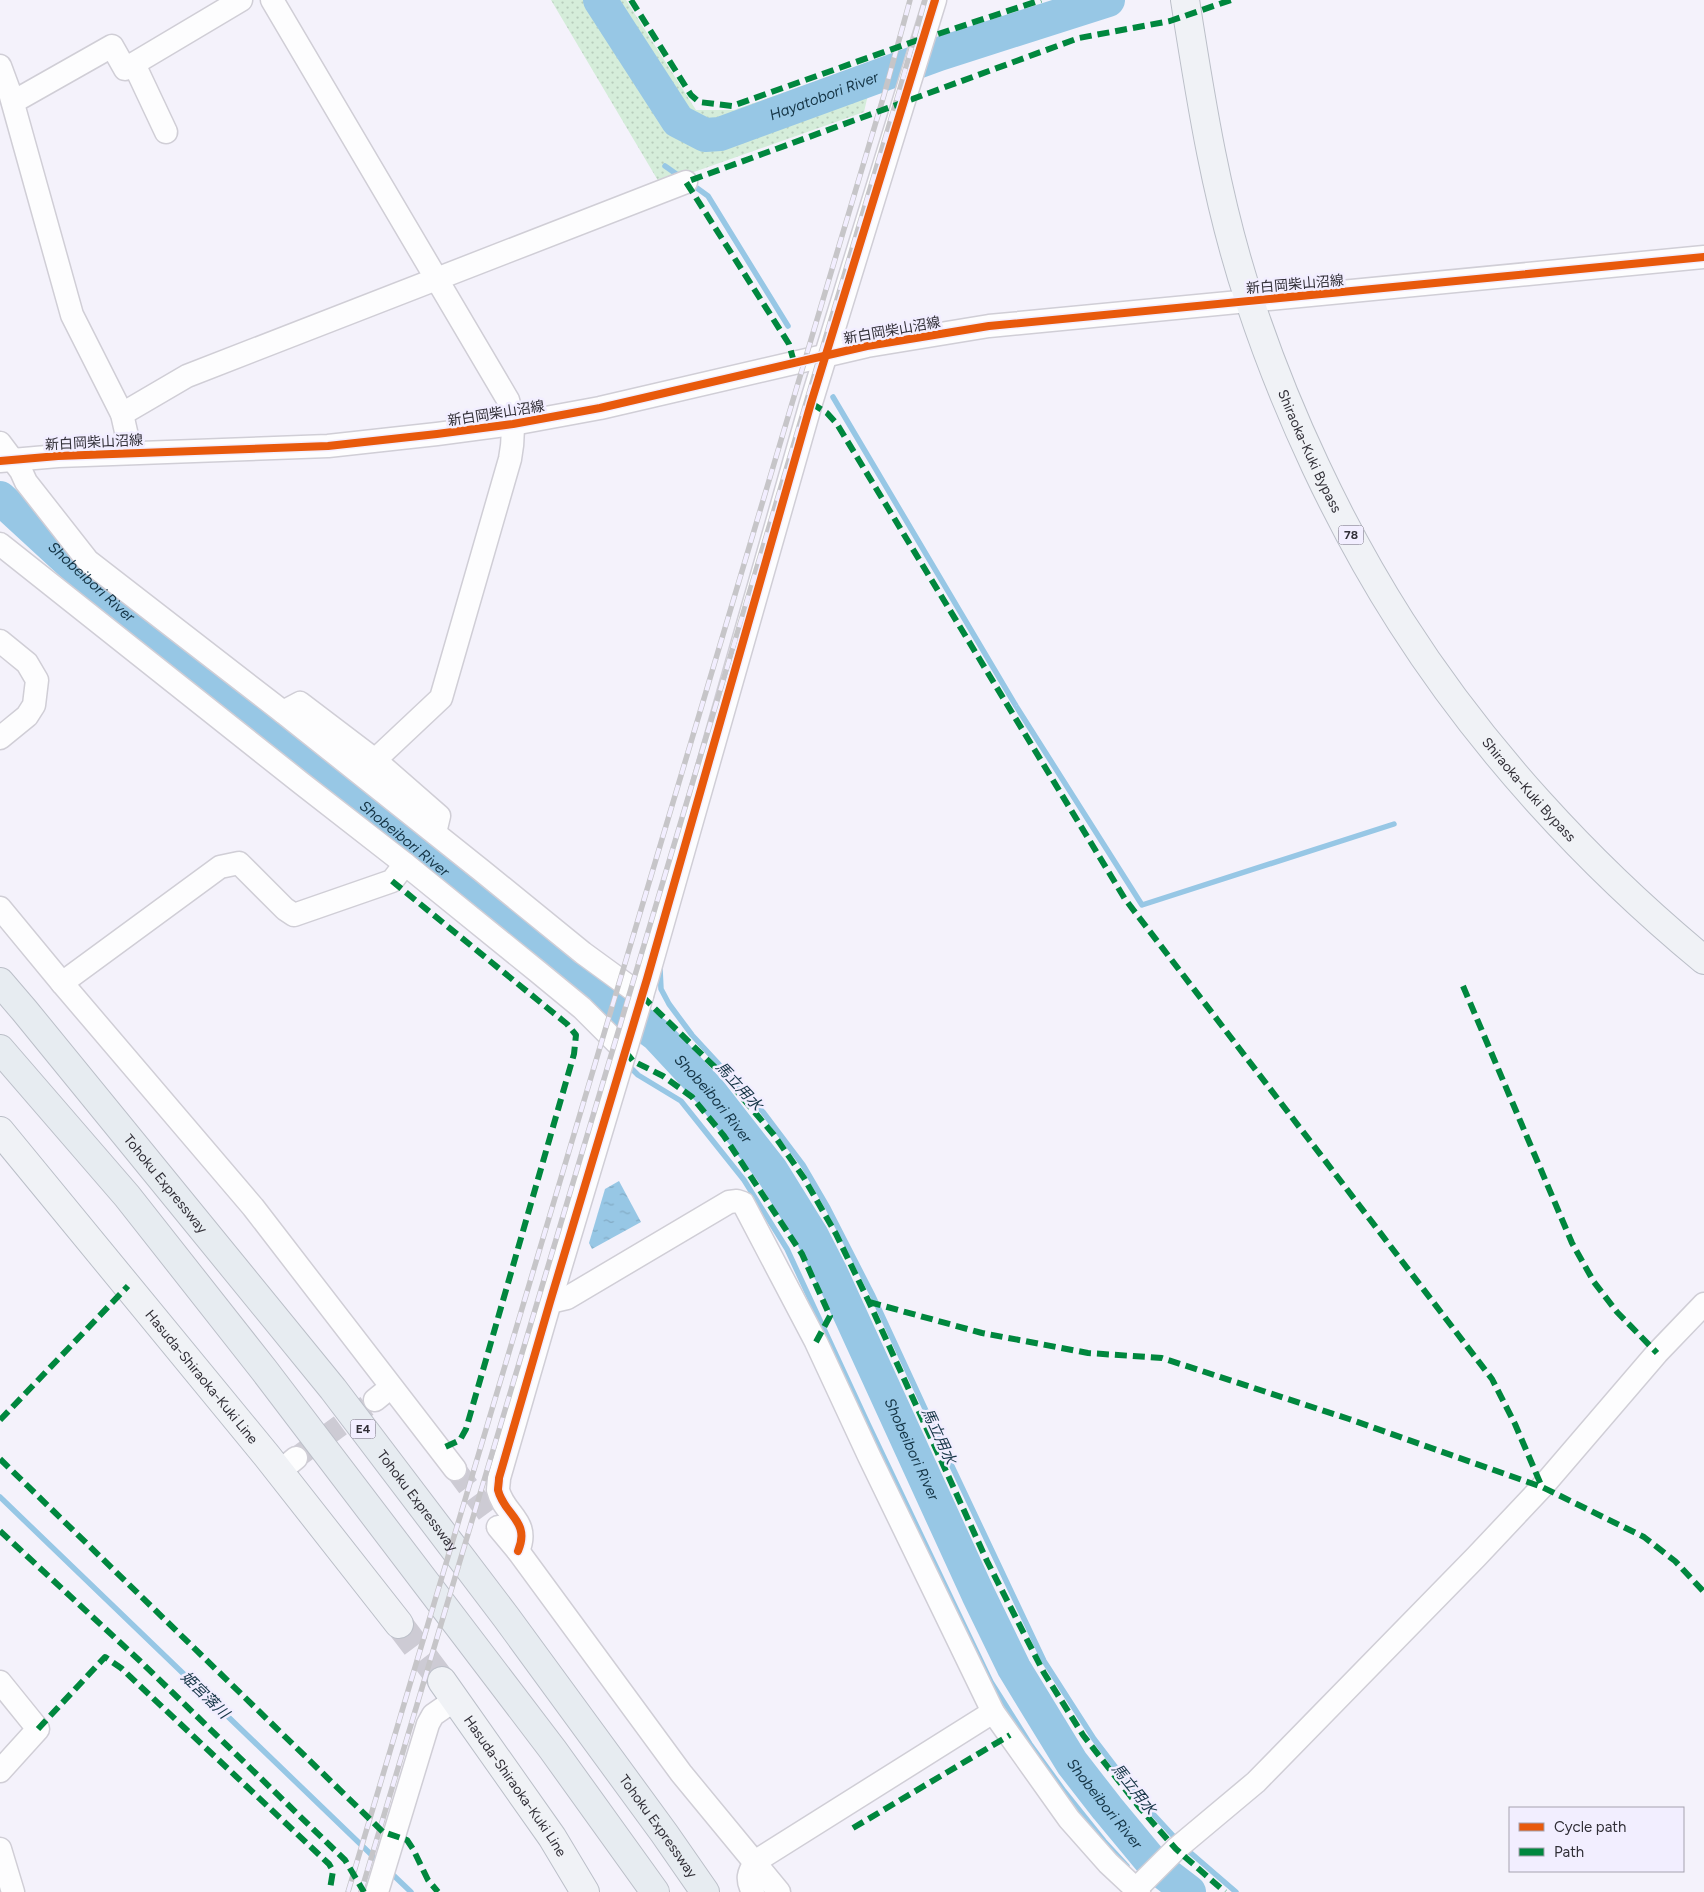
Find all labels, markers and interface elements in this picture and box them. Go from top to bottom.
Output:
water label: Hayatobori River [767,68,882,124]
street label: 新白岡柴山沼線 [1245,272,1345,297]
street label: 新白岡柴山沼線 [842,314,942,347]
street label: Shiraoka-Kuki Bypass [1274,387,1345,516]
street label: 新白岡柴山沼線 [446,397,546,430]
street label: 新白岡柴山沼線 [45,431,143,454]
road number: 78 [1338,526,1364,544]
water label: Shobeibori River [44,538,139,626]
street label: Shiraoka-Kuki Bypass [1478,734,1579,845]
water label: Shobeibori River [356,797,454,881]
water label: Shobeibori River [671,1051,756,1147]
water label: 馬立用水 [712,1058,767,1116]
street label: Tohoku Expressway [120,1131,211,1238]
street label: Hasuda-Shiraoka-Kuki Line [141,1307,262,1448]
water label: Shobeibori River [881,1395,943,1504]
water label: 馬立用水 [918,1405,961,1469]
road number: E4 [350,1420,376,1438]
street label: Tohoku Expressway [373,1447,462,1556]
water label: 姫宮落川 [177,1668,234,1724]
street label: Hasuda-Shiraoka-Kuki Line [460,1712,570,1860]
water label: Shobeibori River [1063,1755,1147,1853]
water label: 馬立用水 [1108,1760,1161,1820]
street label: Tohoku Expressway [615,1772,701,1882]
legend [1509,1807,1684,1872]
text: Cycle path [1554,1818,1626,1836]
text: Path [1554,1843,1584,1861]

